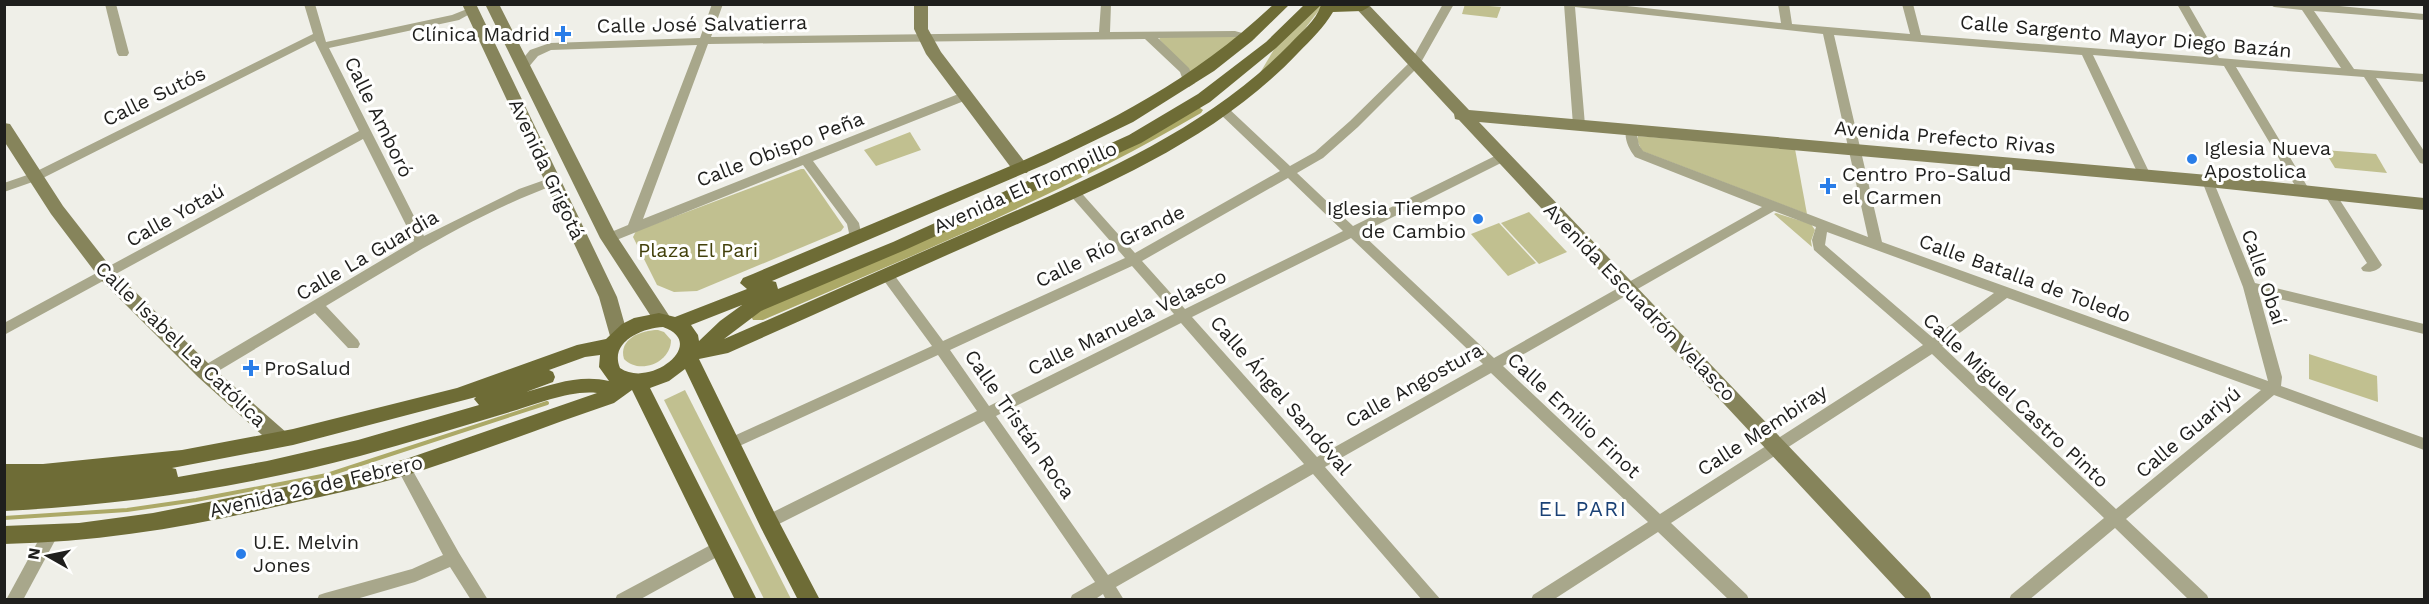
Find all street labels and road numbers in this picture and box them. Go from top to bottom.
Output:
street label: Calle José Salvatierra [597,10,807,38]
street label: Calle Sargento Mayor Diego Bazán [1959,10,2293,62]
street label: Calle Amboró [339,53,419,181]
street label: Calle Sutós [99,61,209,131]
street label: Avenida Grigotá [504,95,590,243]
street label: Calle Obispo Peña [693,106,867,192]
street label: Avenida Prefecto Rivas [1833,115,2057,159]
street label: Avenida El Trompillo [929,136,1121,238]
street label: Calle Yotaú [122,178,228,252]
street label: Avenida Escuadrón Velasco [1539,198,1741,406]
street label: Calle Río Grande [1031,199,1189,293]
street label: Calle La Guardia [292,204,442,306]
street label: Calle Obaí [2236,226,2292,328]
street label: Calle Batalla de Toledo [1916,228,2134,328]
street label: Calle Isabel La Católica [91,256,271,432]
street label: Calle Manuela Velasco [1024,263,1230,381]
street label: Calle Miguel Castro Pinto [1918,307,2114,493]
street label: Calle Ángel Sandóval [1205,310,1357,480]
street label: Calle Angostura [1341,337,1487,433]
street label: Calle Tristán Roca [960,345,1080,503]
street label: Calle Emilio Finot [1503,347,1646,483]
street label: Calle Membiray [1693,379,1832,481]
street label: Calle Guariyú [2131,381,2245,483]
street label: Avenida 26 de Febrero [207,450,425,522]

